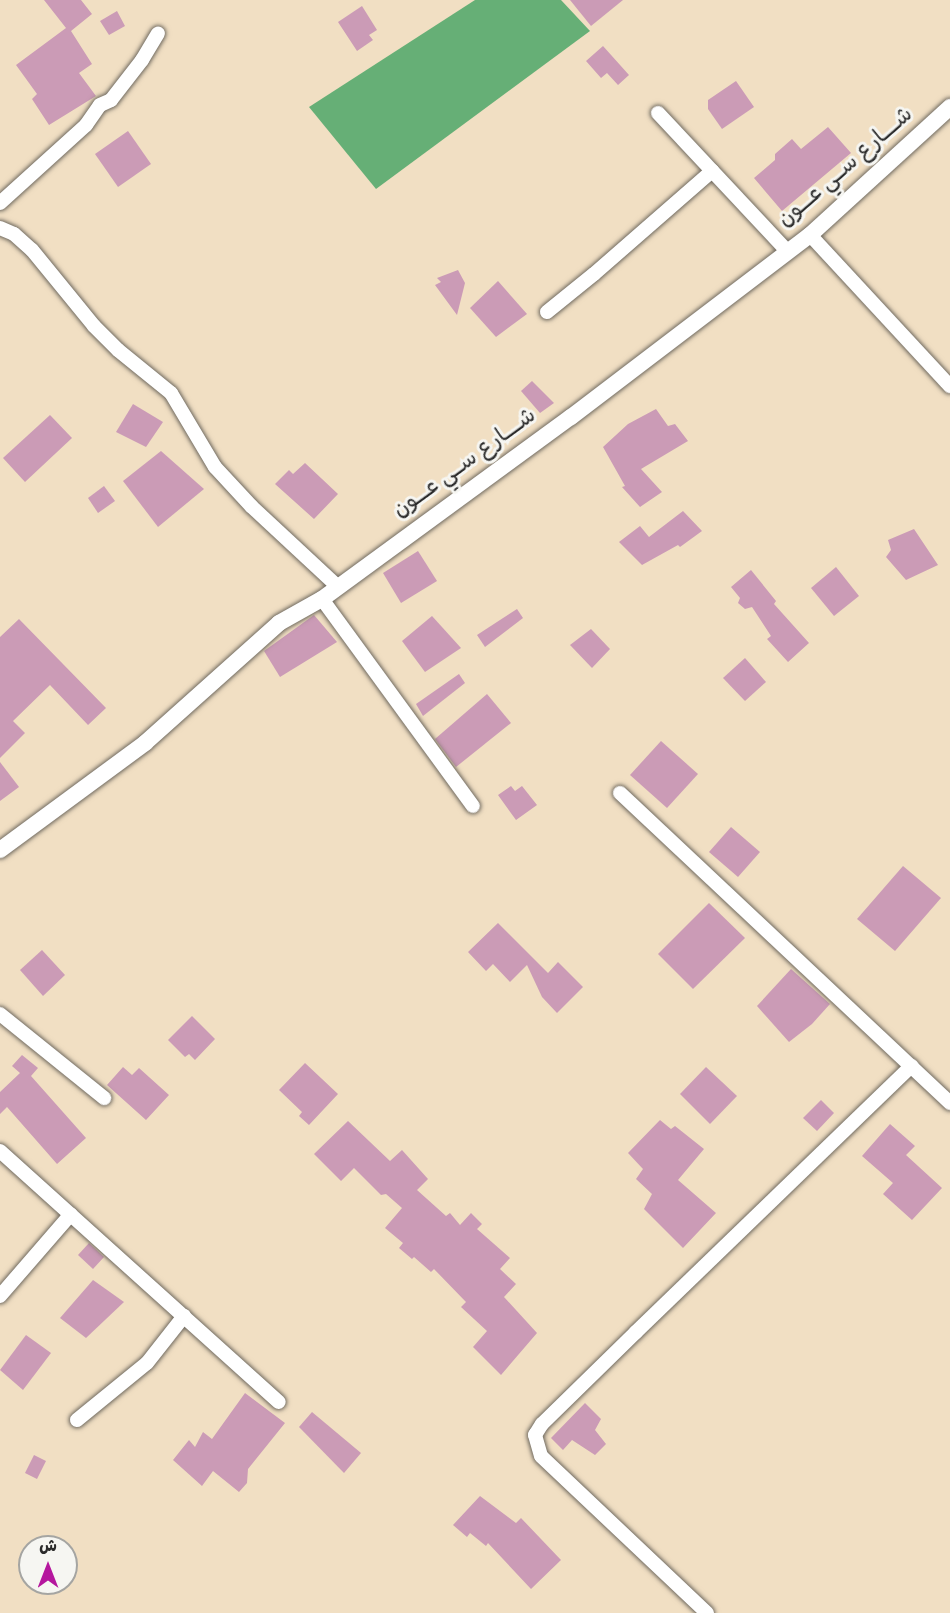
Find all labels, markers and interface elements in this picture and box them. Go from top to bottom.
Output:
street label: شــــارع ســي عـــون [774,103,920,235]
street label: شــــارع ســي عـــون [389,404,543,526]
north arrow [18,1535,78,1595]
text: ش [39,1539,57,1558]

